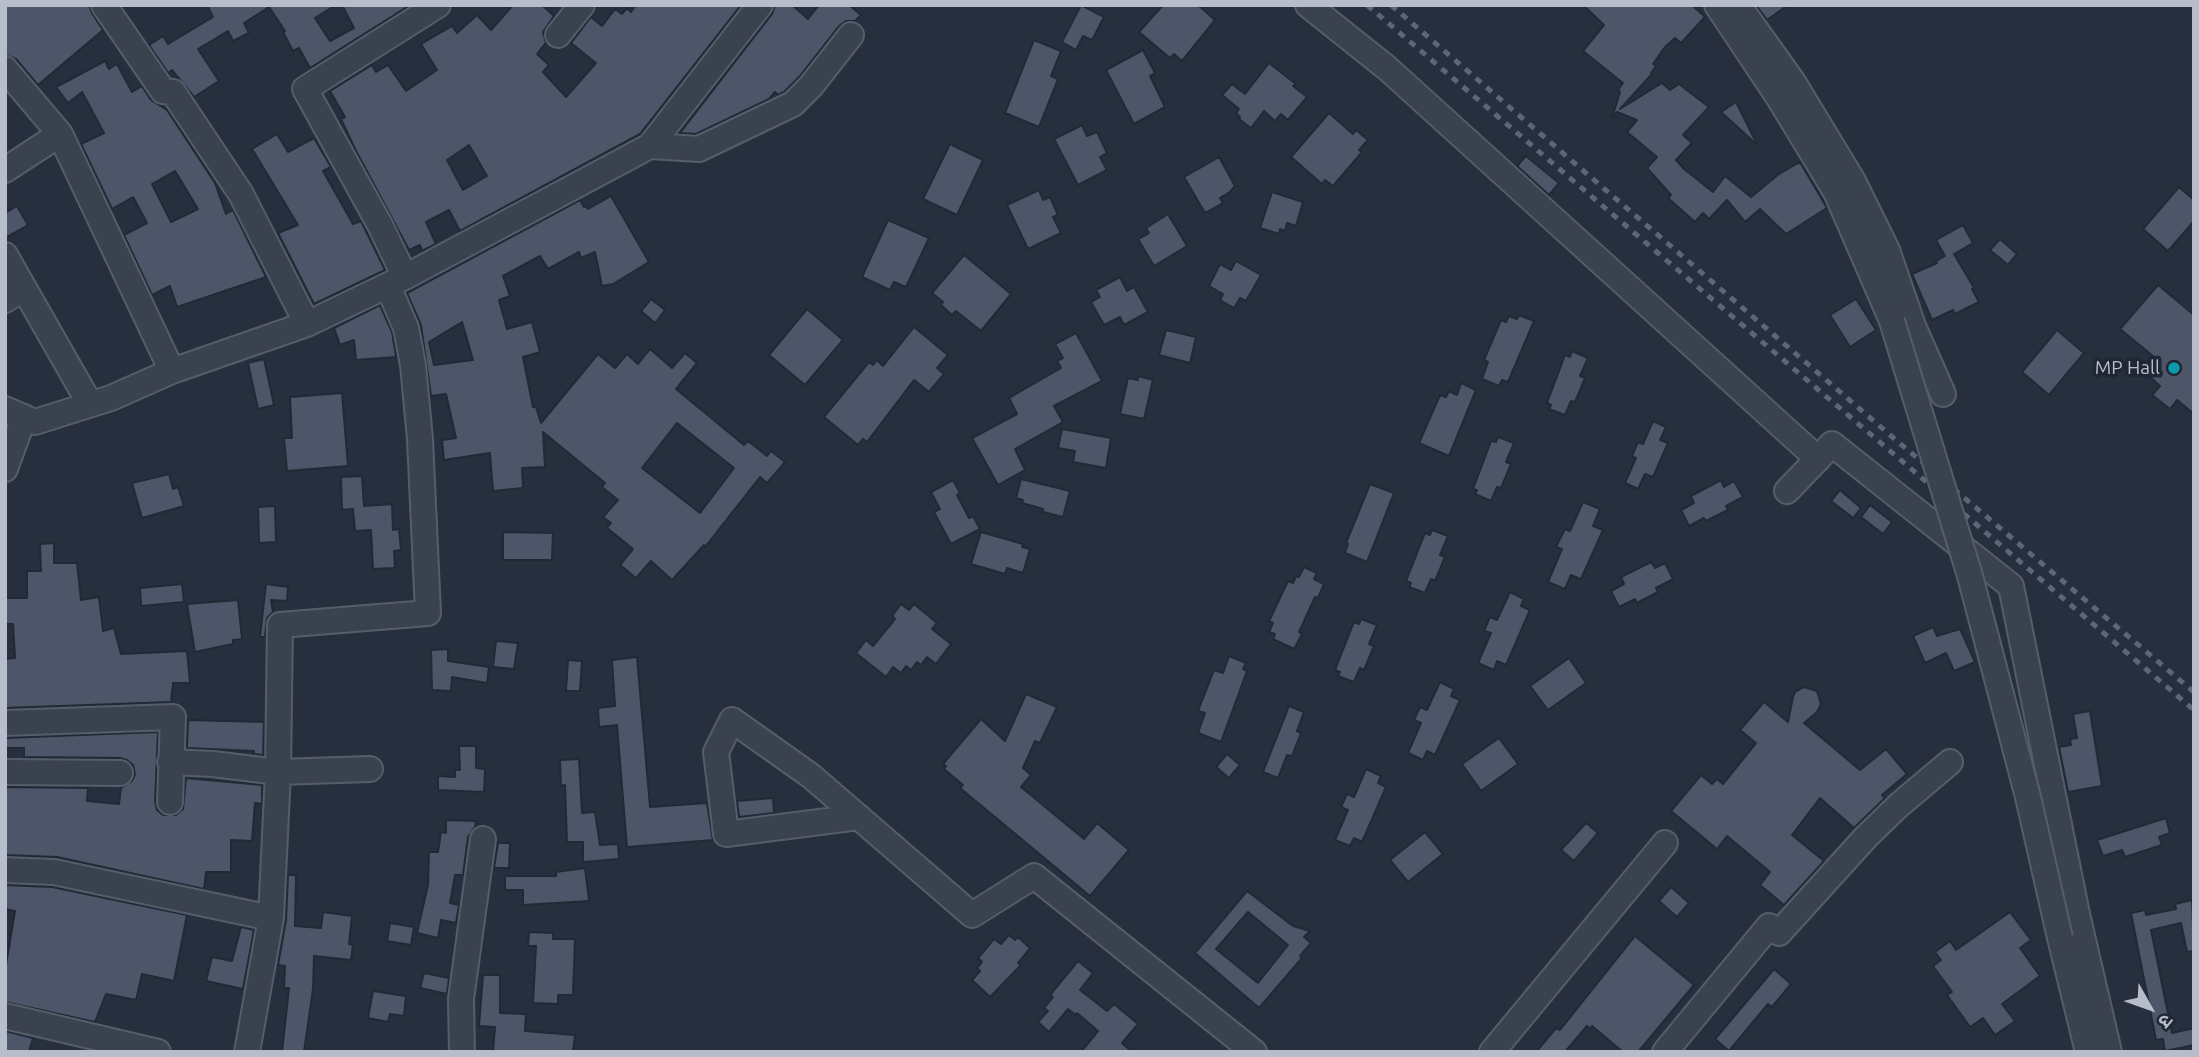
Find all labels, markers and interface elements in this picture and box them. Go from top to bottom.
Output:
place label: MP Hall [2095,357,2160,379]
marker: MP Hall [2166,360,2182,376]
north arrow [2115,973,2185,1043]
text: उ [2154,1010,2178,1033]

